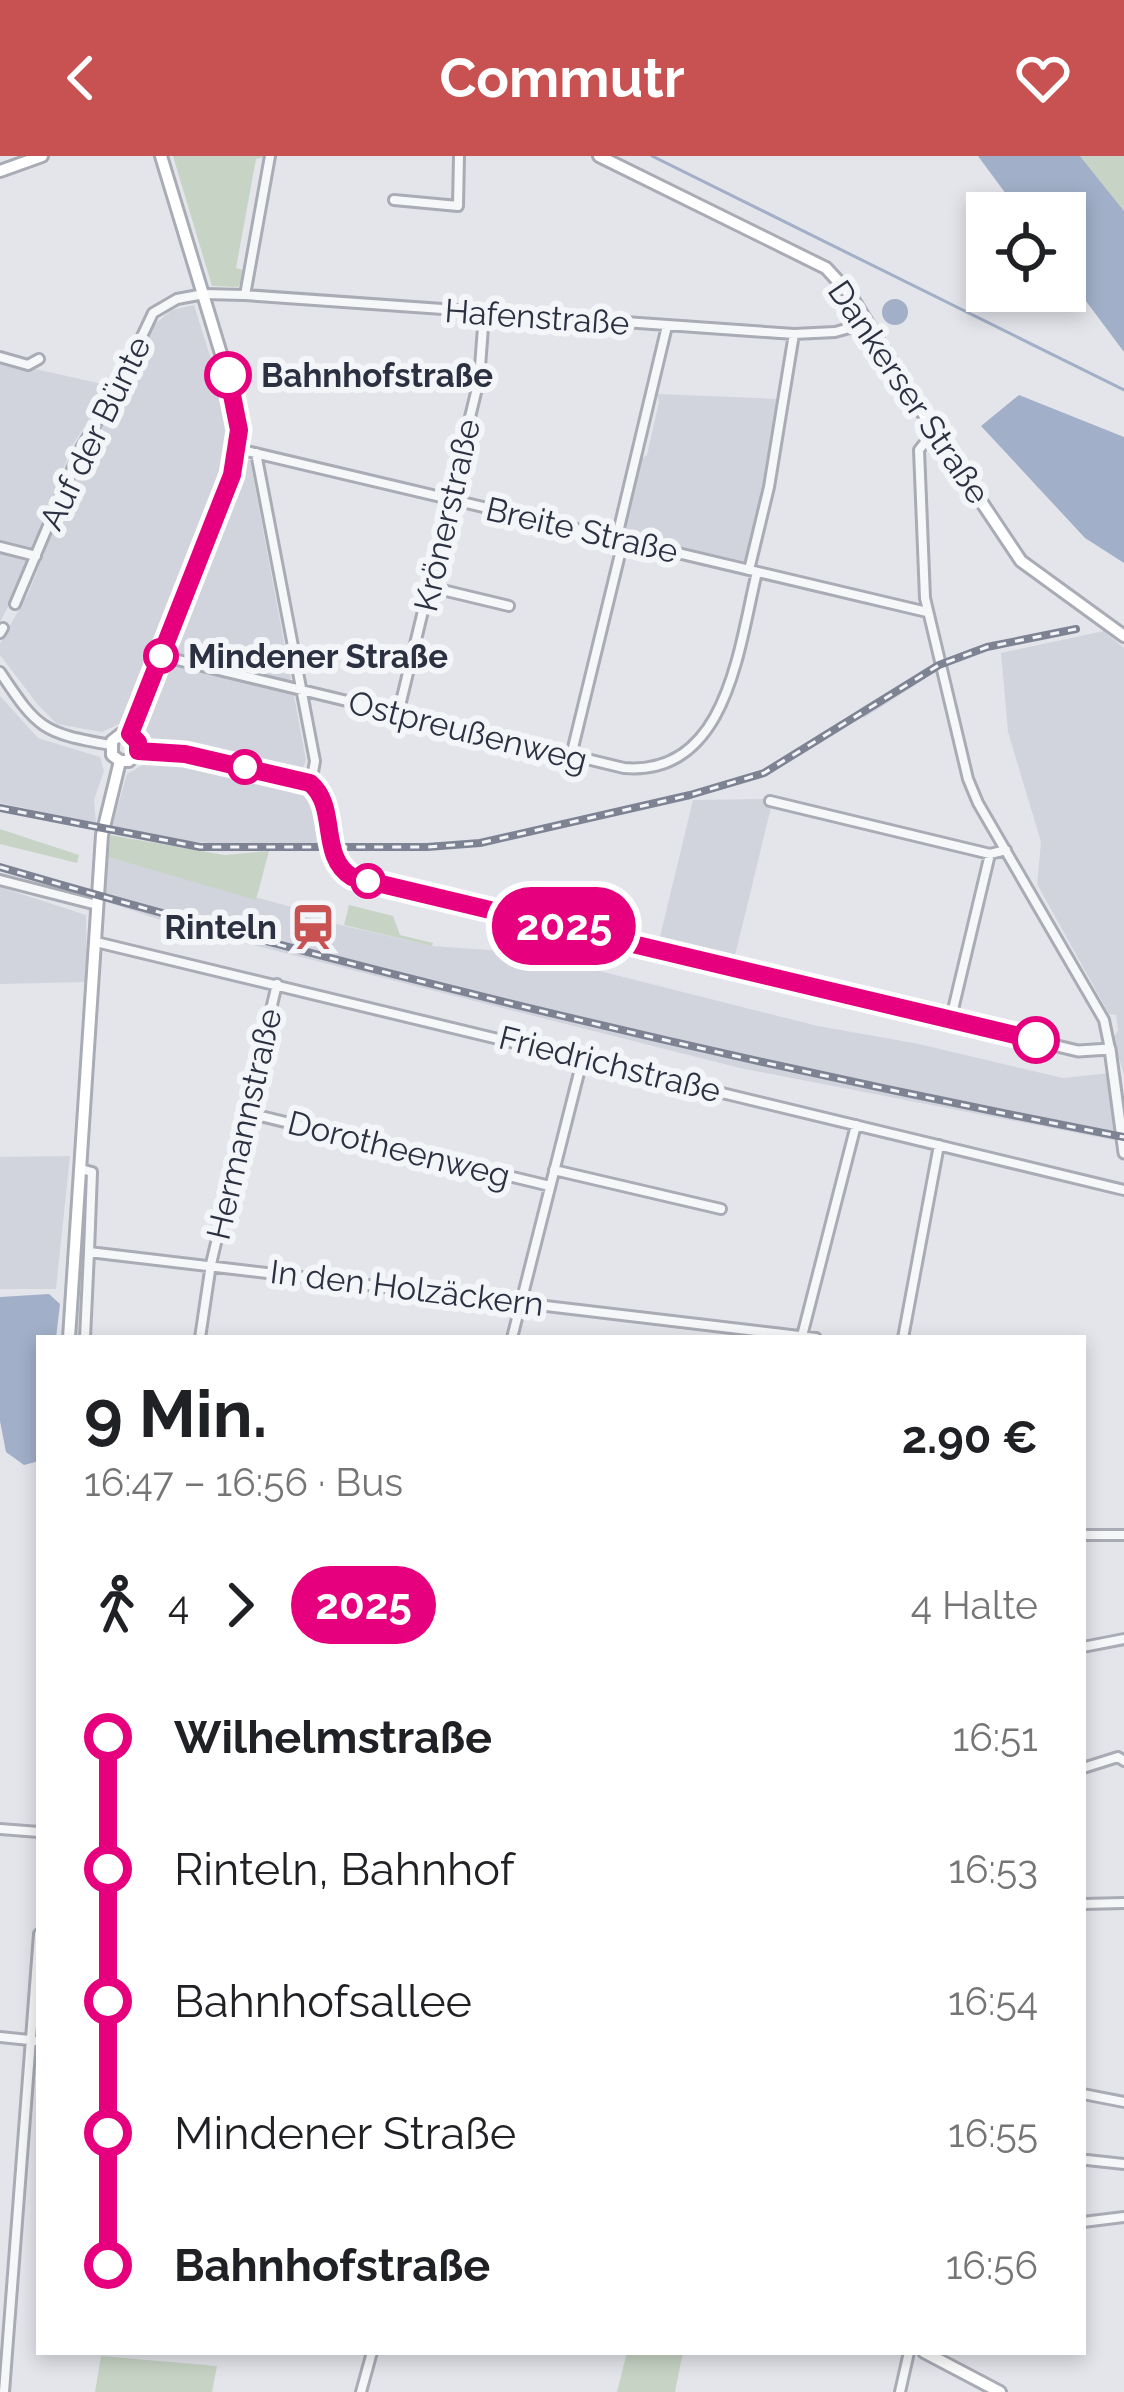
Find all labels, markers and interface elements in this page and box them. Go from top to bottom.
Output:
icon: back [48,45,114,111]
icon: heart [1010,45,1076,111]
text: Commutr [439,46,685,110]
map controls [966,192,1086,312]
button: locate [966,192,1086,312]
street label: Dankerser Straße [820,273,998,511]
street label: Hafenstraße [443,291,631,343]
street label: Auf der Bünte [31,330,159,536]
marker: Bahnhofstraße [206,353,250,397]
place label: Bahnhofstraße [261,356,493,395]
street label: Krönerstraße [406,415,488,615]
street label: Breite Straße [482,489,682,571]
place label: Mindener Straße [188,637,448,676]
marker: Mindener Straße [145,640,177,672]
street label: Ostpreußenweg [345,682,591,780]
unlabelled marker [229,751,261,783]
unlabelled marker [352,865,384,897]
line badge: 2025 [480,887,648,965]
text: 2025 [516,901,612,950]
station icon: Rinteln [288,902,338,952]
place label: Rinteln [164,908,277,947]
street label: Hermannstraße [198,1005,290,1243]
street label: Friedrichstraße [495,1018,725,1110]
unlabelled marker [1014,1018,1058,1062]
street label: Dorotheenweg [284,1103,514,1195]
street label: In den Holzäckern [268,1252,546,1324]
text: 9 Min. [84,1375,267,1452]
text: 2.90 € [902,1411,1038,1464]
text: 16:47 – 16:56 · Bus [84,1459,403,1505]
icon: walk [84,1572,150,1638]
icon: forward [207,1572,273,1638]
text: 2025 [315,1580,412,1629]
text: 4 [168,1582,189,1628]
text: 4 Halte [911,1582,1038,1628]
text: Wilhelmstraße [174,1711,492,1764]
text: 16:51 [953,1714,1038,1760]
text: Rinteln, Bahnhof [174,1843,515,1896]
text: 16:53 [948,1846,1038,1892]
text: Bahnhofsallee [174,1975,472,2028]
text: 16:54 [948,1978,1038,2024]
text: Mindener Straße [174,2107,516,2160]
text: 16:55 [948,2110,1038,2156]
text: Bahnhofstraße [174,2239,490,2292]
text: 16:56 [946,2242,1038,2288]

